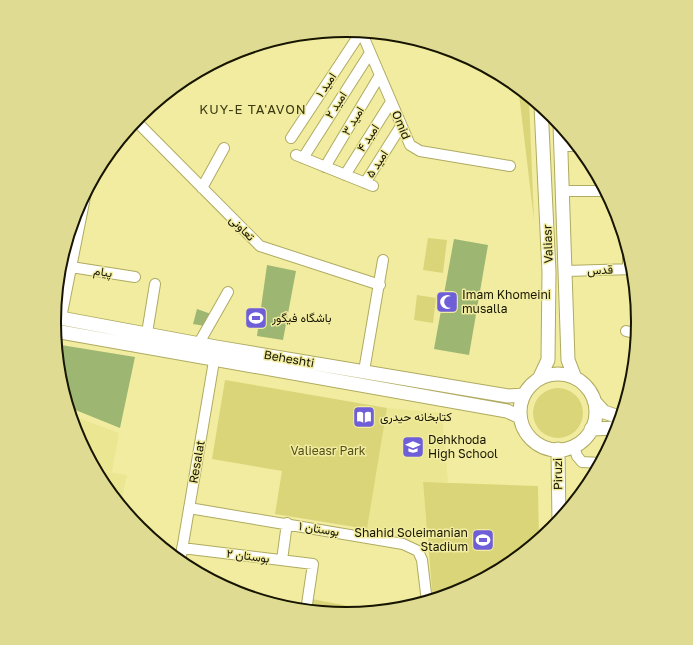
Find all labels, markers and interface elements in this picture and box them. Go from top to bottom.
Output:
street label: امید ۱ [312,70,339,100]
street label: امید ۲ [321,88,350,121]
district label: KUY-E TA'AVON [199,101,307,117]
street label: امید ۳ [338,104,367,138]
street label: Omid [389,108,414,142]
street label: امید ۴ [353,121,382,154]
street label: امید ۵ [362,147,391,180]
street label: تعاونی [226,212,259,245]
street label: Valiasr [539,224,556,264]
street label: قدس [587,262,613,278]
street label: پیام [92,263,114,281]
place label: Imam Khomeini musalla [462,287,551,316]
mosque icon: Imam Khomeini musalla [434,289,460,315]
sports icon: باشگاه فیگور [243,305,269,331]
place label: باشگاه فیگور [271,310,331,326]
street label: Beheshti [263,347,315,370]
library icon: کتابخانه حیدری [351,404,377,430]
place label: کتابخانه حیدری [380,409,452,425]
place label: Dehkhoda High School [428,432,498,461]
school or university icon: Dehkhoda High School [400,434,426,460]
street label: Resalat [185,439,208,485]
park label: Valieasr Park [291,443,366,458]
street label: Piruzi [550,458,565,490]
street label: بوستان ۱ [298,518,340,540]
place label: Shahid Soleimanian Stadium [354,525,468,554]
sports icon: Shahid Soleimanian Stadium [470,527,496,553]
street label: بوستان ۲ [225,545,271,567]

